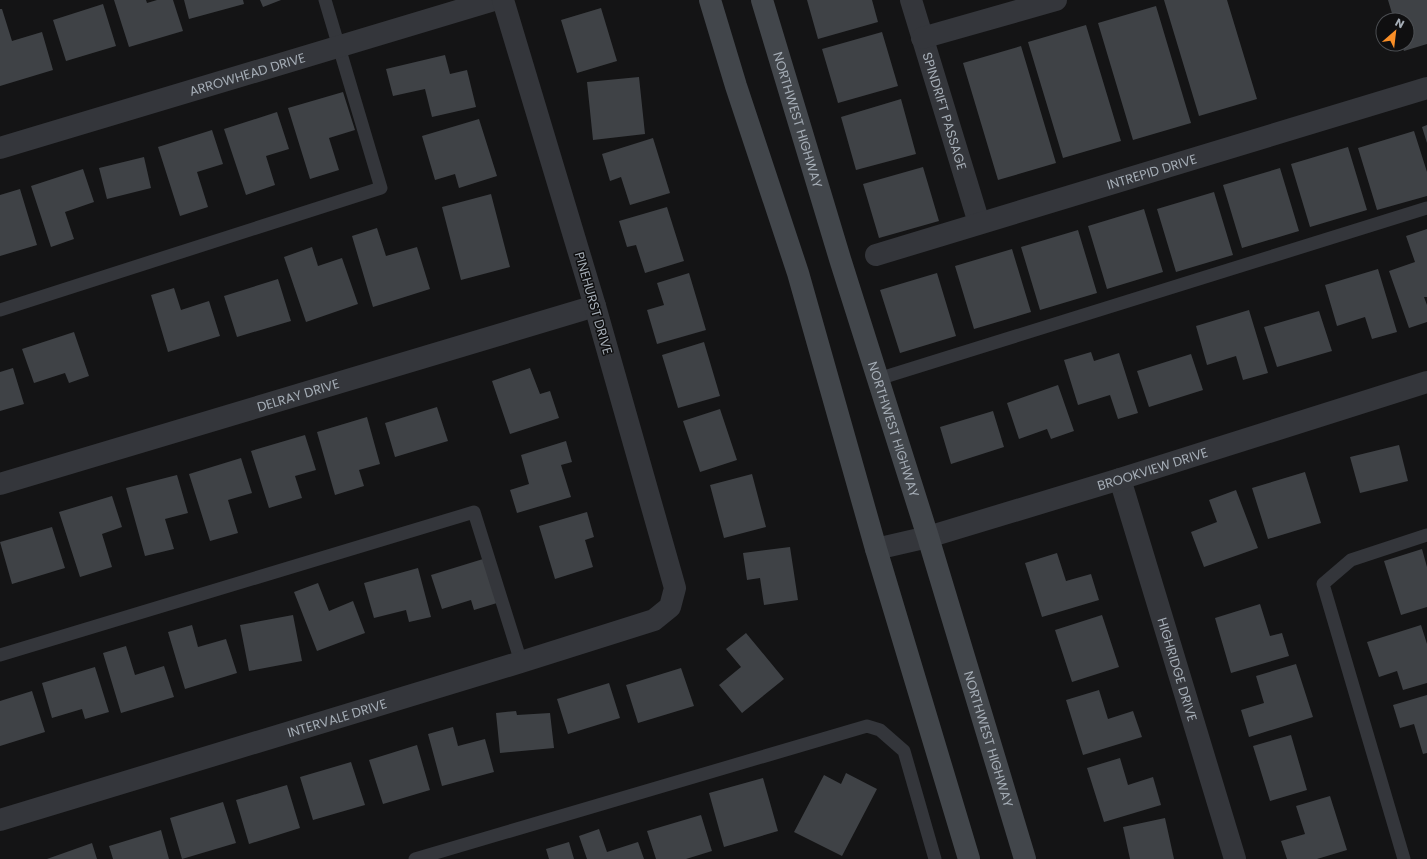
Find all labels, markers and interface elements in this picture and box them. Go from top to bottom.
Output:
north arrow [1375,12,1415,52]
text: N [1392,14,1407,32]
street label: ARROWHEAD DRIVE [187,48,308,101]
street label: NORTHWEST HIGHWAY [768,49,827,191]
street label: SPINDRIFT PASSAGE [917,50,971,172]
street label: INTREPID DRIVE [1104,149,1199,195]
street label: PINEHURST DRIVE [570,250,617,357]
street label: NORTHWEST HIGHWAY [863,359,924,500]
street label: DELRAY DRIVE [255,374,342,417]
street label: BROOKVIEW DRIVE [1095,443,1210,495]
street label: HIGHRIDGE DRIVE [1152,615,1202,724]
street label: NORTHWEST HIGHWAY [959,669,1018,810]
street label: INTERVALE DRIVE [285,694,389,742]

